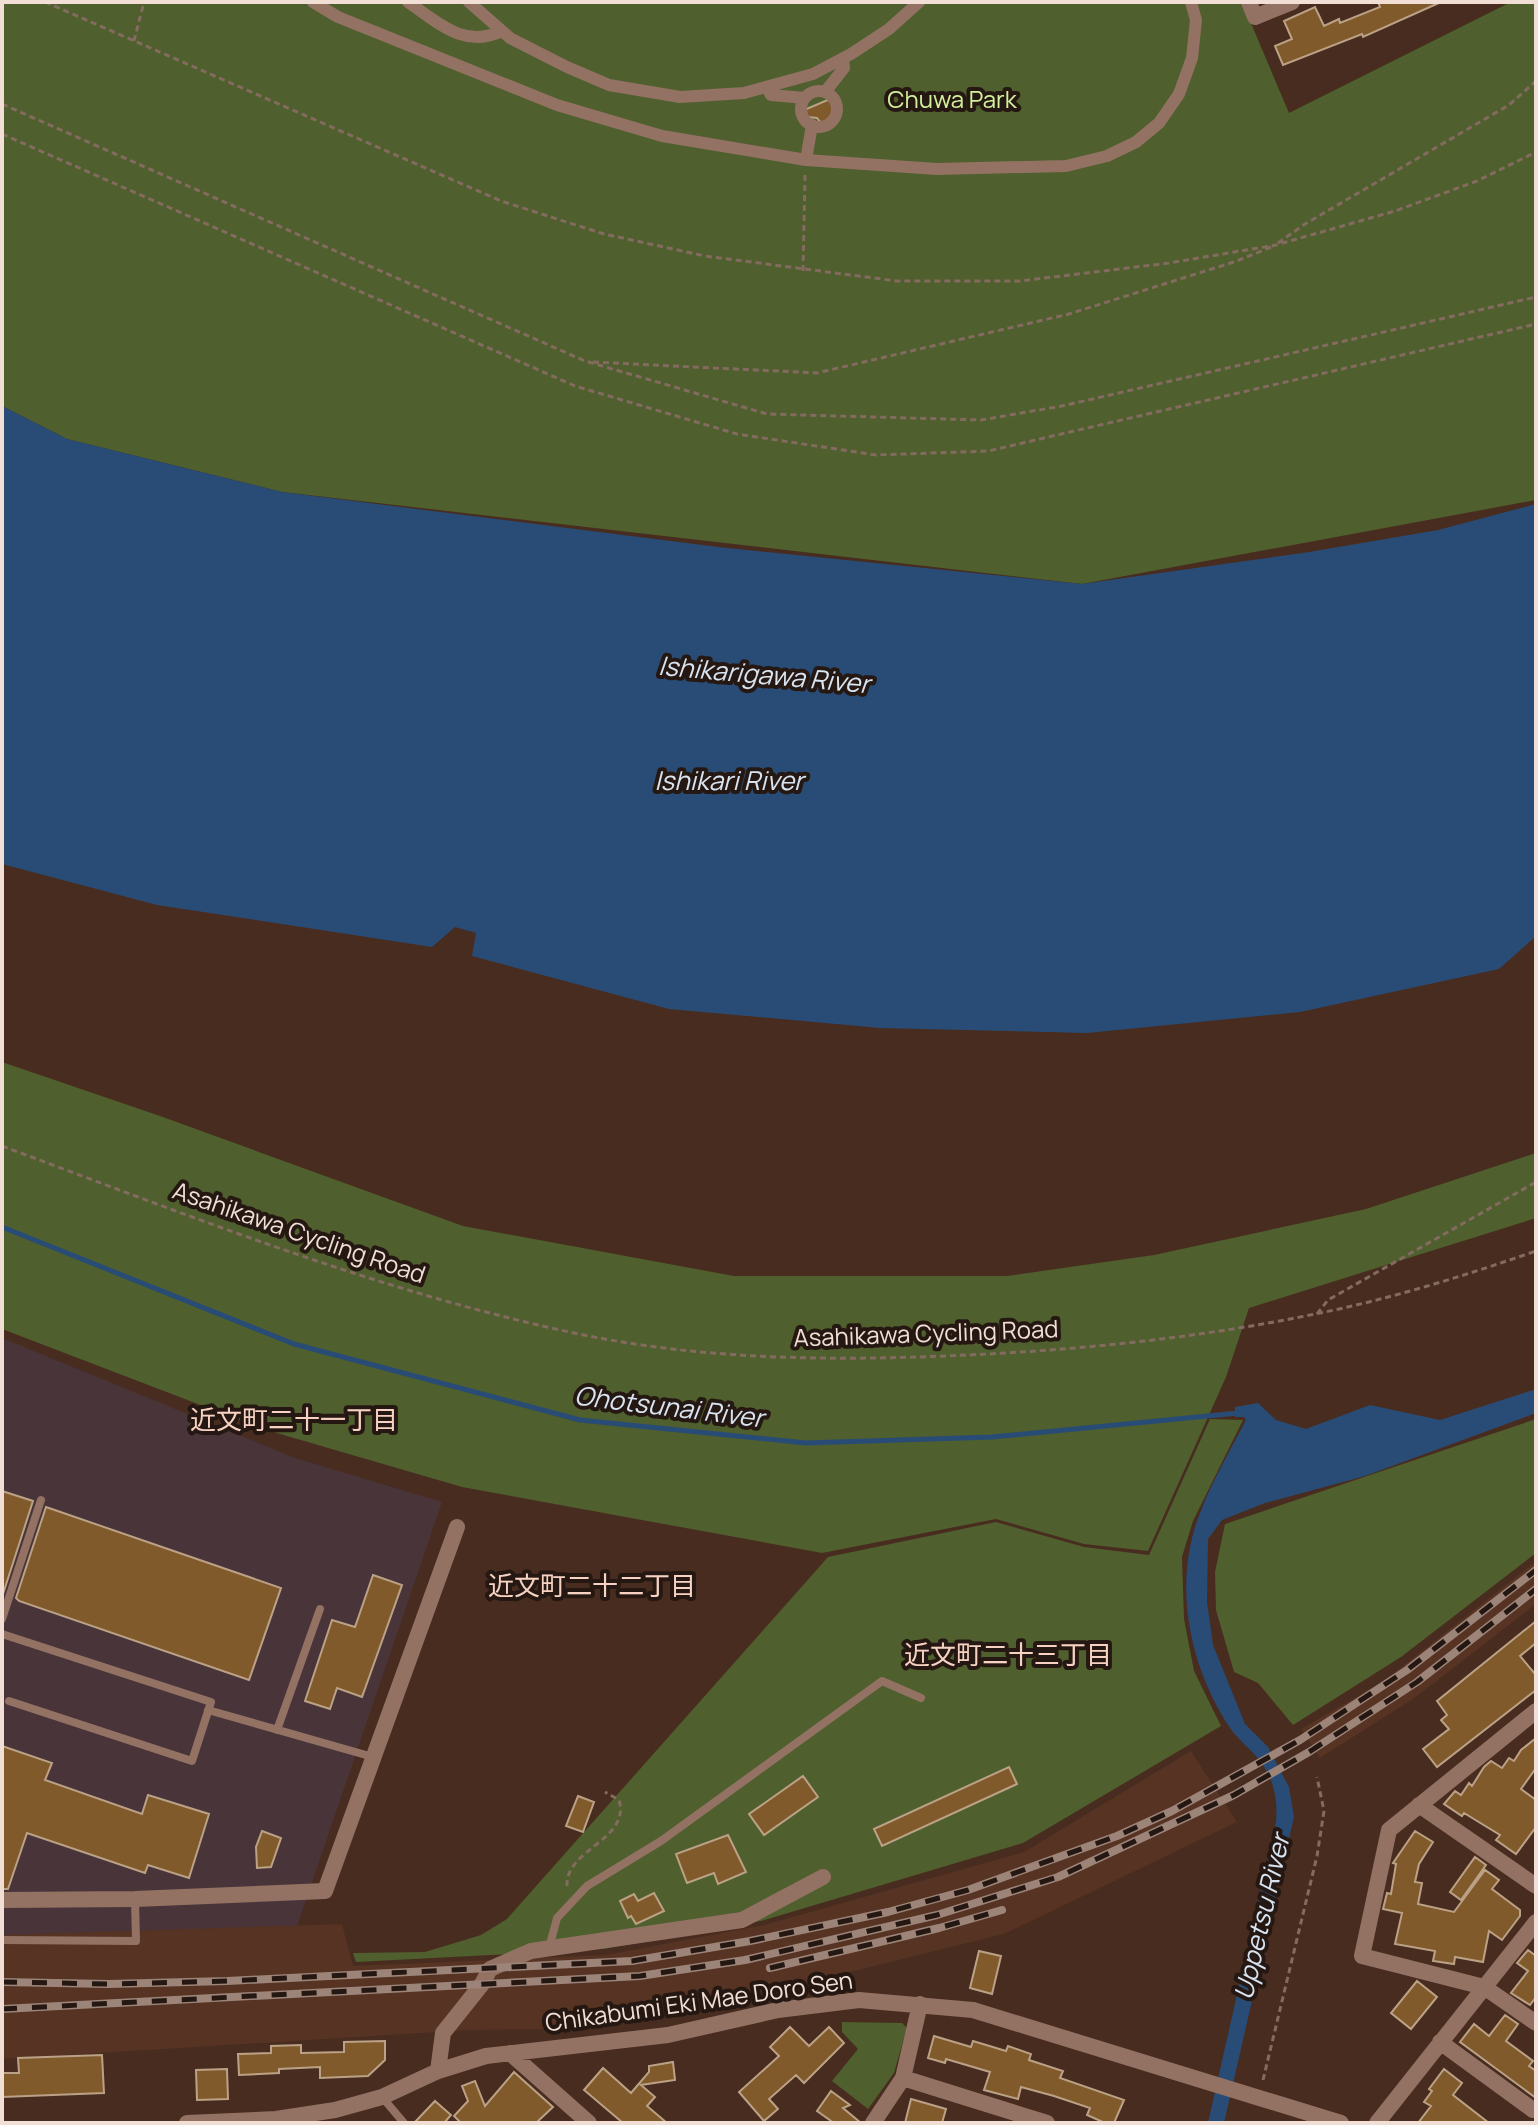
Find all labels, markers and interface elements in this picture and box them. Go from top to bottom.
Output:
park label: Chuwa Park [887,82,1018,115]
water label: Ishikarigawa River [657,647,875,701]
water label: Ishikari River [655,762,807,798]
street label: Asahikawa Cycling Road [169,1173,430,1290]
street label: Asahikawa Cycling Road [793,1311,1059,1354]
water label: Ohotsunai River [573,1377,769,1436]
district label: 近文町二十一丁目 [190,1401,398,1437]
district label: 近文町二十二丁目 [488,1567,696,1603]
district label: 近文町二十三丁目 [904,1636,1112,1672]
water label: Uppetsu River [1225,1827,1298,2003]
street label: Chikabumi Eki Mae Doro Sen [543,1963,855,2038]

